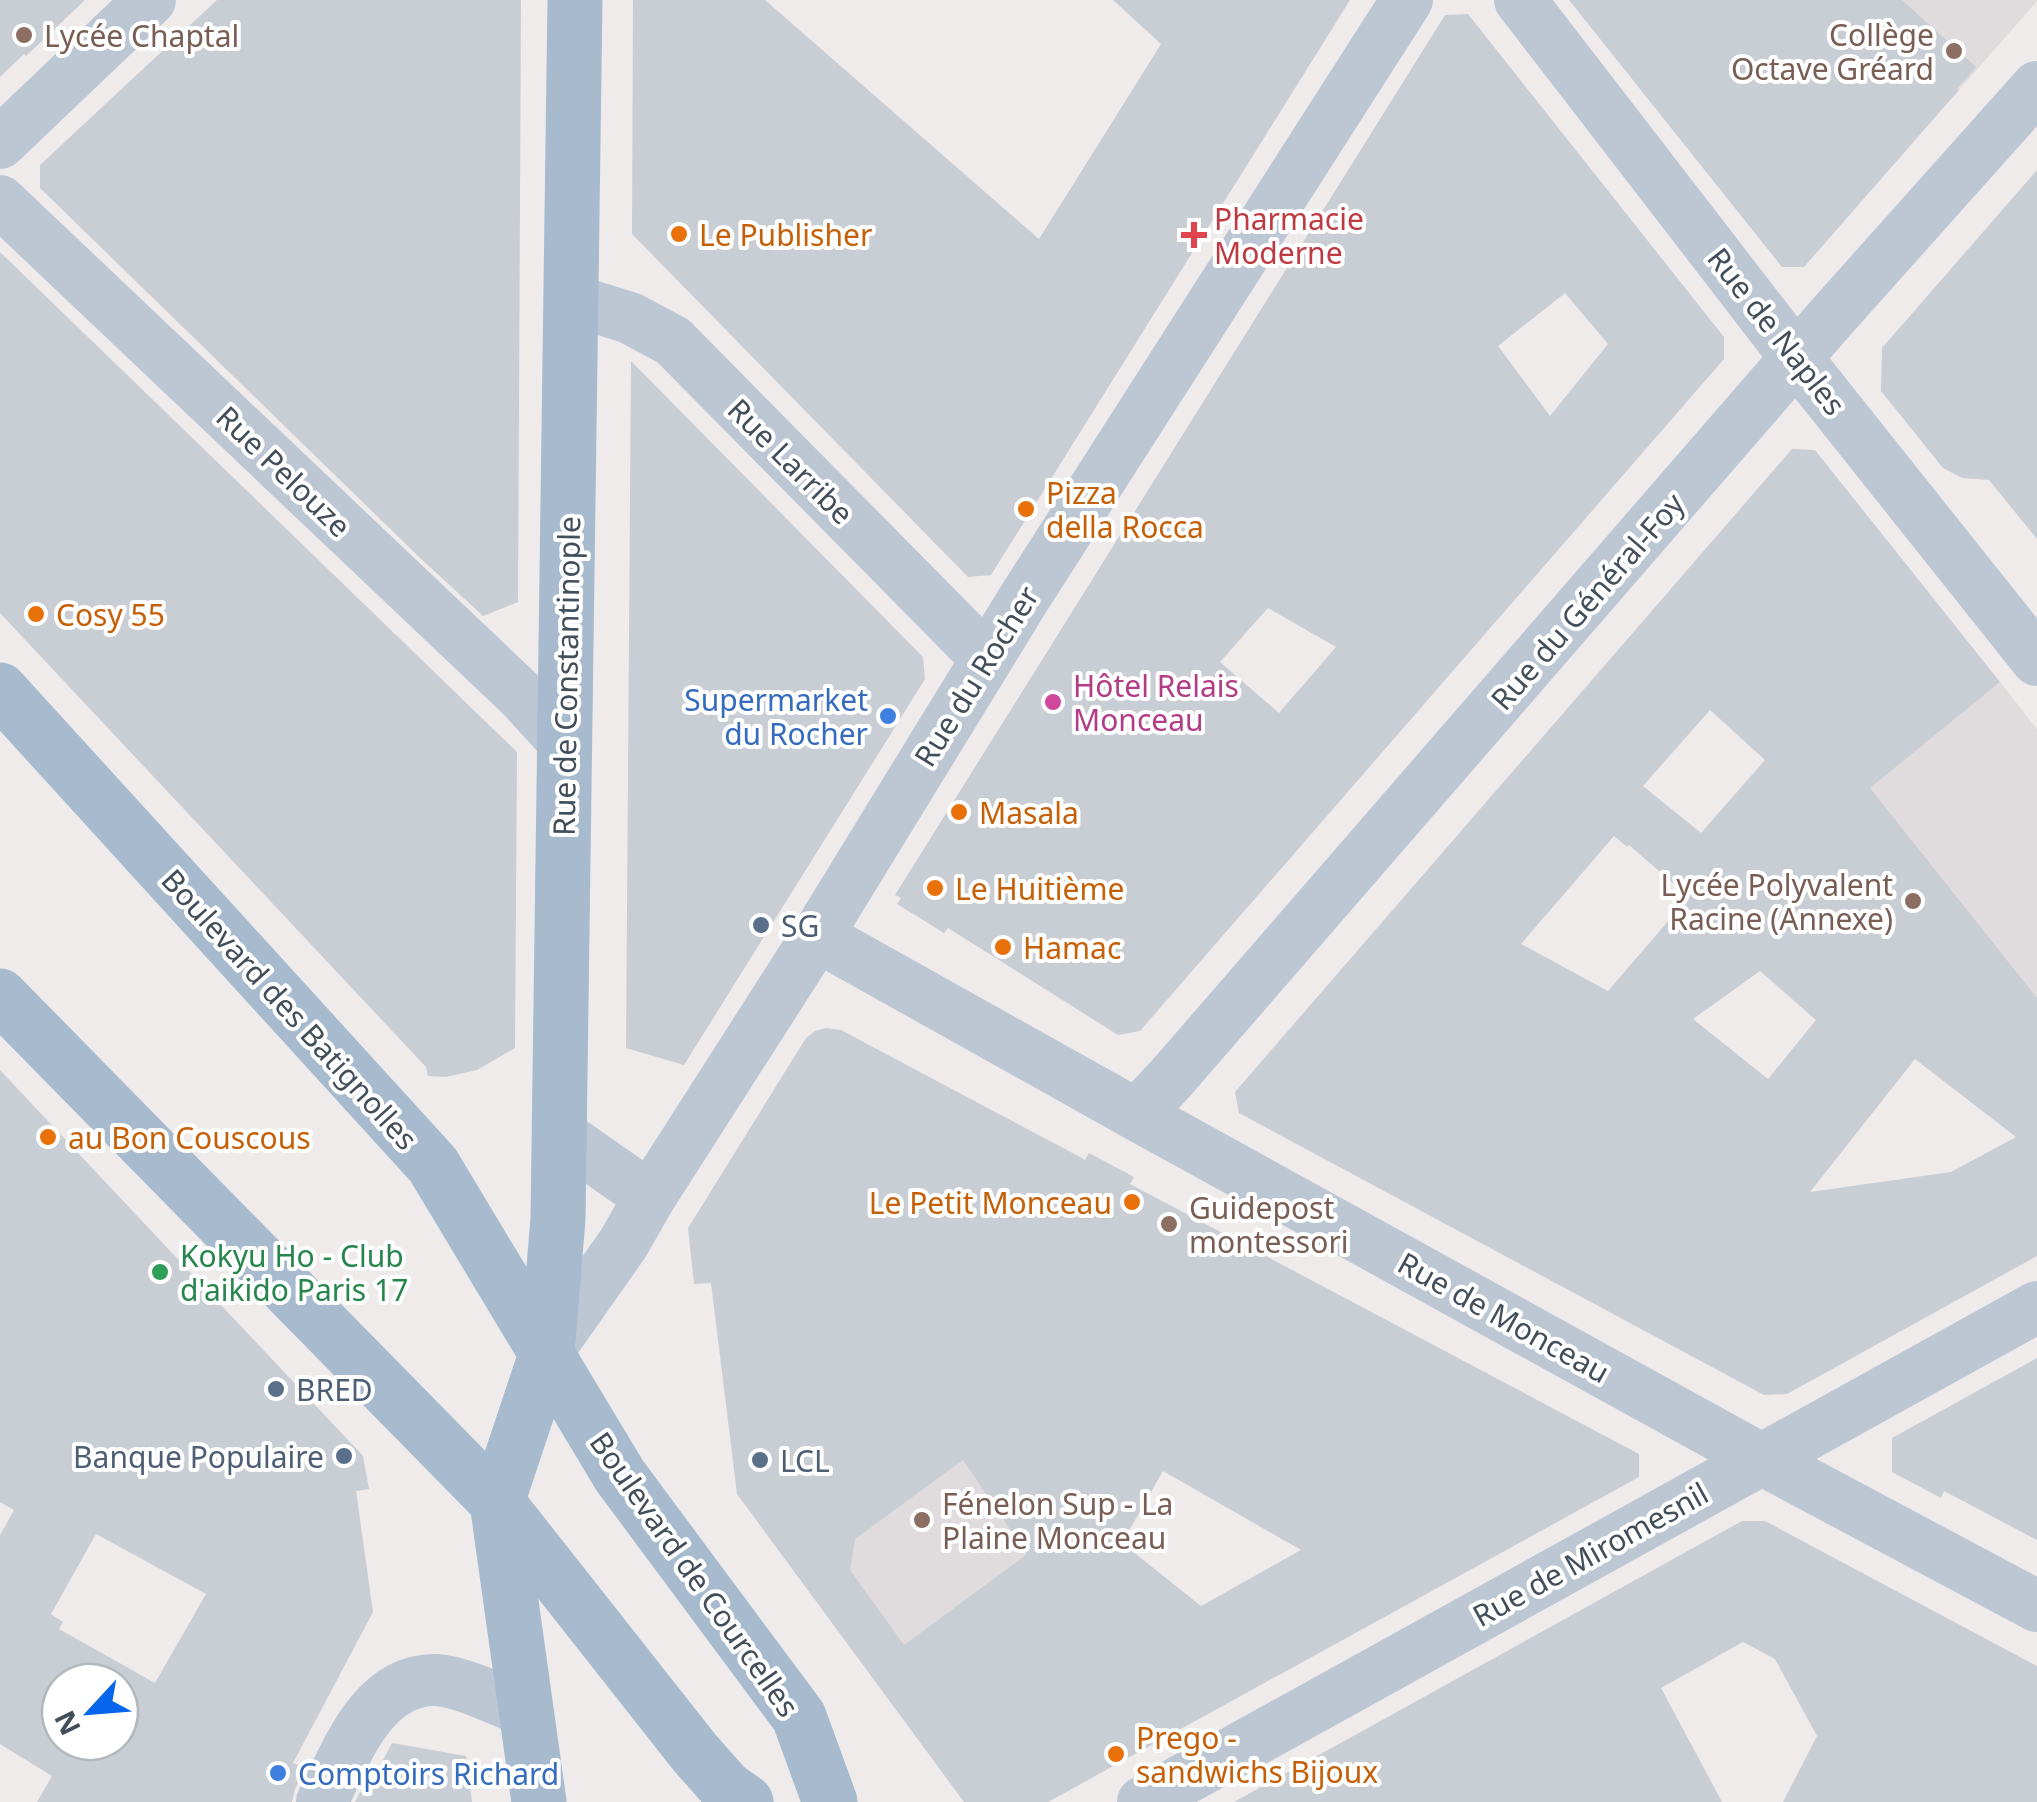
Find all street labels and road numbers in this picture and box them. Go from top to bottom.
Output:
street label: Rue de Naples [1699,239,1855,423]
street label: Rue Larribe [719,389,863,533]
street label: Rue Pelouze [208,396,360,546]
street label: Rue du Général-Foy [1481,483,1693,718]
street label: Rue de Constantinople [543,516,589,836]
street label: Rue du Rocher [904,578,1048,774]
street label: Boulevard des Batignolles [153,860,427,1158]
street label: Rue de Monceau [1391,1242,1617,1392]
street label: Boulevard de Courcelles [581,1423,809,1725]
street label: Rue de Miromesnil [1465,1472,1715,1636]

